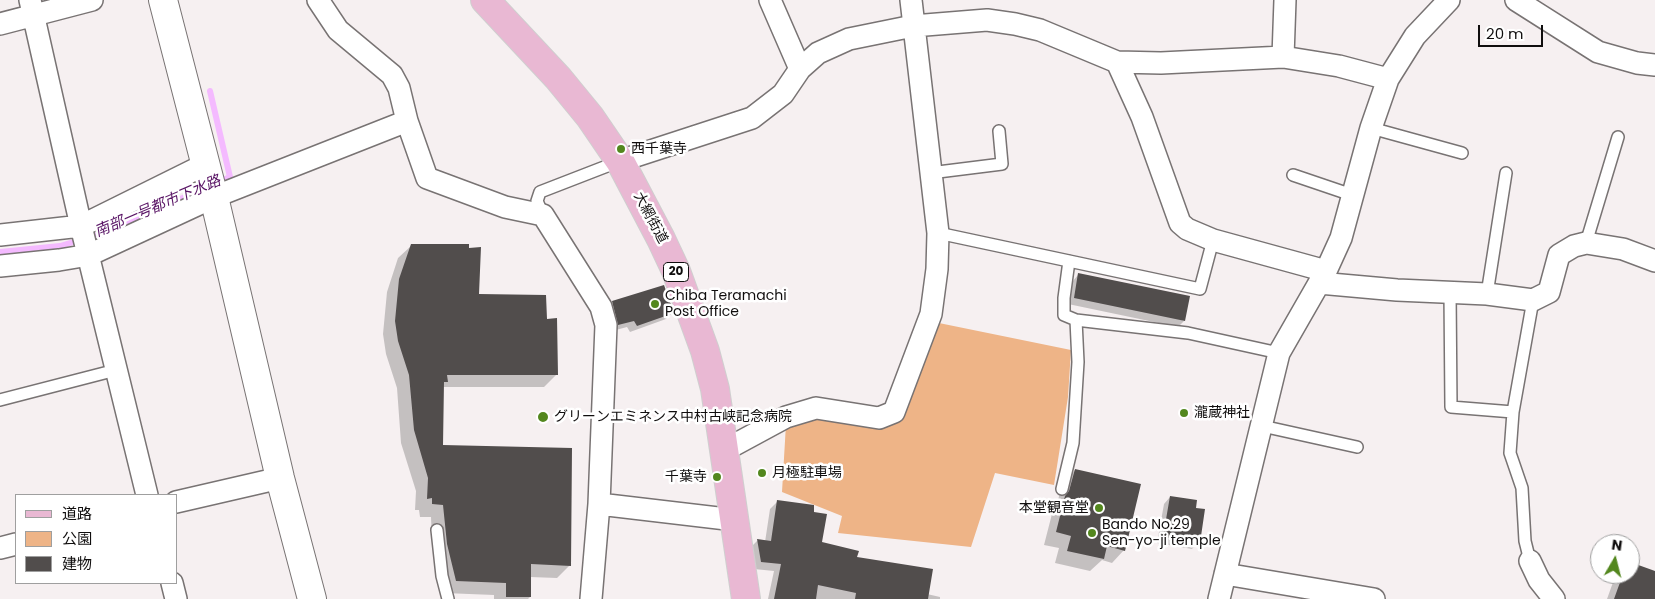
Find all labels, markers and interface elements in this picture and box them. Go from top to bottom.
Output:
scale bar [1480,15,1545,47]
text: 20 m [1486,23,1524,44]
place label: 西千葉寺 [631,141,687,157]
marker: 西千葉寺 [615,143,627,155]
water label: 南部一号都市下水路 [92,172,224,242]
street label: 大網街道 [629,189,671,247]
road number: 20 [664,262,688,282]
place label: Chiba Teramachi Post Office [665,288,787,321]
marker: Chiba Teramachi Post Office [649,298,661,310]
place label: 瀧蔵神社 [1194,405,1250,421]
marker: 瀧蔵神社 [1178,407,1190,419]
place label: グリーンエミネンス中村古峡記念病院 [554,409,792,425]
marker: グリーンエミネンス中村古峡記念病院 [536,410,550,424]
place label: 月極駐車場 [772,465,842,481]
marker: 月極駐車場 [756,467,768,479]
place label: 千葉寺 [665,469,707,485]
marker: 千葉寺 [711,471,723,483]
legend [15,494,178,584]
place label: 本堂観音堂 [1019,500,1089,516]
marker: 本堂観音堂 [1093,502,1105,514]
text: 道路 [62,503,92,524]
place label: Bando No.29 Sen-yo-ji temple [1102,517,1221,550]
marker: Bando No.29 Sen-yo-ji temple [1086,527,1098,539]
text: 公園 [62,528,92,549]
north arrow [1590,534,1640,584]
text: N [1610,535,1624,556]
text: 建物 [62,553,92,574]

